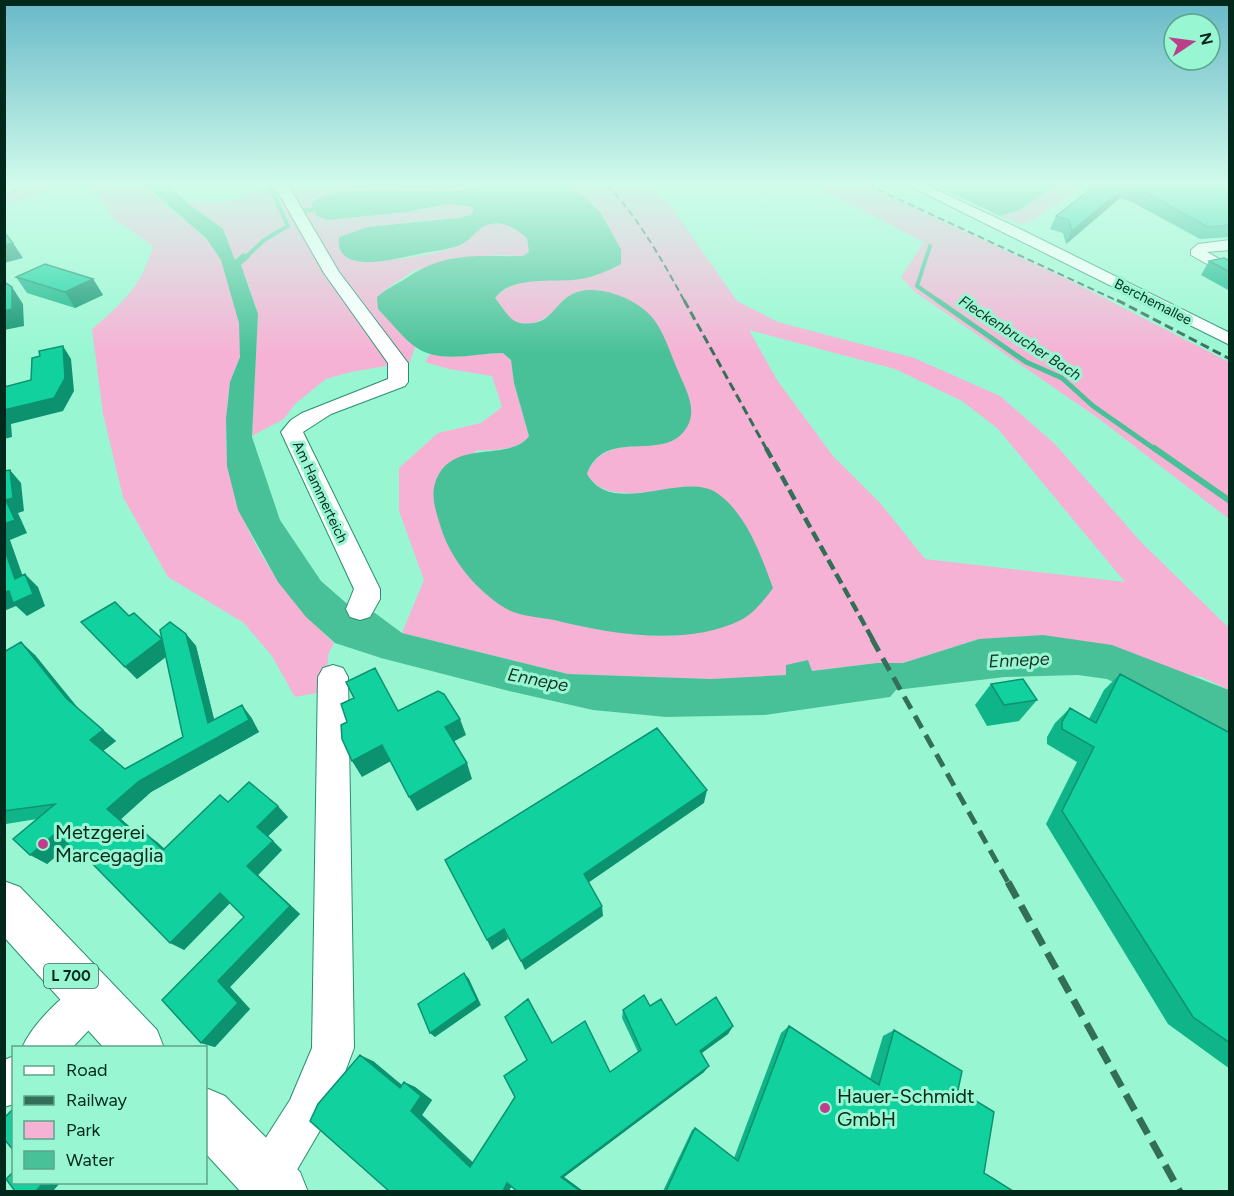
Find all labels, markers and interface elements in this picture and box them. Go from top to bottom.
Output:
north arrow [1162,12,1222,72]
text: N [1195,31,1217,47]
street label: Berchemallee [1112,275,1195,329]
water label: Fleckenbrucher Bach [956,292,1084,384]
street label: Am Hammerteich [289,438,351,546]
water label: Ennepe [988,647,1050,673]
water label: Ennepe [506,663,570,697]
place label: Metzgerei Marcegaglia [55,820,164,867]
marker: Metzgerei Marcegaglia [36,837,50,851]
road number: L 700 [44,964,98,988]
legend [12,1046,207,1184]
text: Road [66,1059,107,1081]
place label: Hauer-Schmidt GmbH [837,1084,975,1131]
text: Railway [66,1089,128,1111]
marker: Hauer-Schmidt GmbH [818,1101,832,1115]
text: Park [66,1119,101,1141]
text: Water [66,1149,114,1171]

